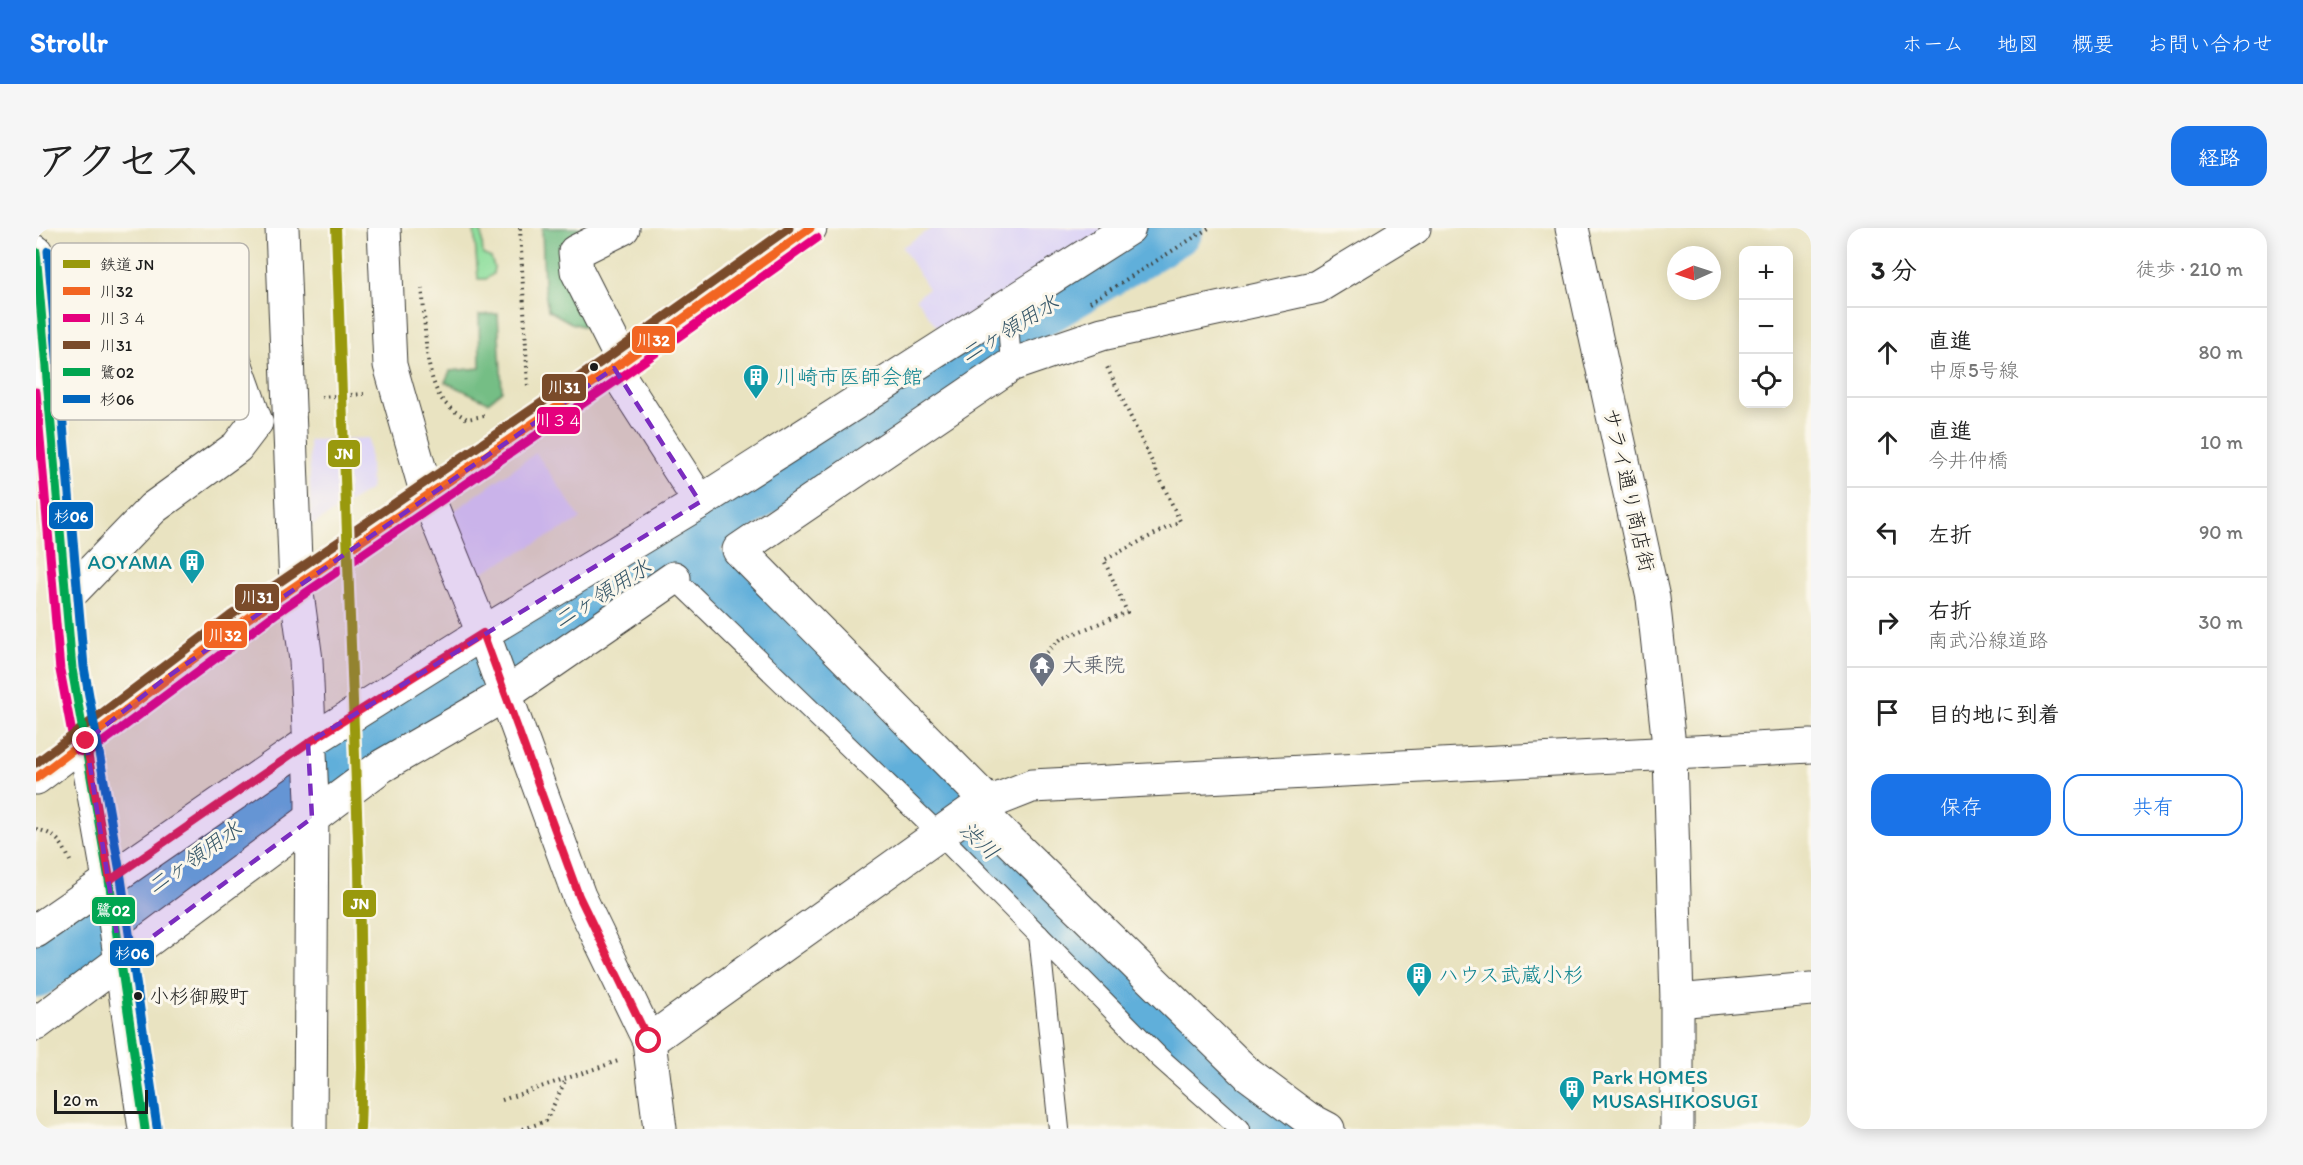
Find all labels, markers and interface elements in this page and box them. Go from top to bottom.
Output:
text: Strollr [30,25,108,59]
text: ホーム [1902,31,1964,56]
text: 地図 [1997,31,2039,56]
text: 概要 [2072,31,2114,56]
text: お問い合わせ [2147,31,2273,56]
button: 経路 [2171,126,2267,186]
text: アクセス [36,135,201,186]
legend [51,243,249,420]
north arrow [1667,246,1721,300]
map controls [1739,246,1793,408]
button: + [1739,246,1793,300]
text: 3 分 [1871,254,1917,286]
text: 鉄道 JN [100,255,154,274]
text: 徒歩 · 210 m [2136,257,2243,281]
text: 川32 [100,282,134,301]
water label: 二ヶ領用水 [955,289,1063,368]
button: − [1739,300,1793,354]
text: 川３４ [100,309,148,328]
line badge: 川32 [631,325,676,354]
text: 直進 [1928,327,1972,354]
text: 川32 [636,331,670,350]
text: 川31 [100,336,133,355]
icon: ahead [1871,336,1904,369]
text: 80 m [2198,340,2243,364]
button: locate [1739,354,1793,408]
text: 中原5号線 [1928,358,2019,382]
unlabelled marker [588,361,600,373]
building icon: 川崎市医師会館 [741,362,771,400]
text: 鷺02 [100,363,135,382]
place label: 川崎市医師会館 [776,364,923,389]
line badge: 川31 [541,373,587,402]
text: 川31 [548,378,581,397]
text: 杉06 [100,390,134,409]
line badge: 川３４ [536,406,581,435]
street label: サライ通り商店街 [1599,406,1660,574]
text: 川３４ [535,411,583,430]
text: 直進 [1928,417,1972,444]
icon: ahead [1871,426,1904,459]
text: 10 m [2200,430,2243,454]
line badge: JN [327,439,361,468]
text: JN [334,444,353,463]
text: 今井仲橋 [1928,448,2008,472]
line badge: 杉06 [48,501,94,530]
text: 杉06 [54,507,89,526]
icon: left [1871,516,1904,549]
text: 90 m [2199,520,2243,544]
text: 左折 [1928,521,1972,548]
building icon: AOYAMA [177,547,207,585]
place label: AOYAMA [88,549,173,574]
water label: 二ヶ領用水 [548,553,656,634]
line badge: 川31 [234,583,280,612]
text: 川31 [241,588,274,607]
text: 右折 [1928,597,1972,624]
icon: right [1871,606,1904,639]
text: 30 m [2198,610,2243,634]
line badge: 川32 [203,620,248,649]
text: 川32 [208,626,242,645]
text: 南武沿線道路 [1928,628,2048,652]
temple icon: 大乗院 [1027,650,1057,688]
place label: 大乗院 [1062,652,1125,677]
icon: arrive [1871,696,1904,729]
text: 目的地に到着 [1928,701,2060,728]
route end [72,727,98,753]
button: 保存 [1871,774,2051,836]
button: 共有 [2063,774,2243,836]
water label: 二ヶ領用水 [141,815,247,900]
water label: 渋川 [954,815,1005,865]
line badge: JN [342,889,377,918]
text: JN [350,894,369,913]
line badge: 鷺02 [91,896,136,925]
text: 鷺02 [96,901,131,920]
line badge: 杉06 [109,939,155,967]
text: 杉06 [115,944,150,963]
building icon: ハウス武蔵小杉 [1404,960,1434,998]
place label: ハウス武蔵小杉 [1438,962,1584,987]
place label: 小杉御殿町 [149,984,249,1008]
marker: 小杉御殿町 [132,990,144,1002]
route start [635,1027,661,1053]
place label: Park HOMES MUSASHIKOSUGI [1592,1064,1758,1113]
building icon: Park HOMES MUSASHIKOSUGI [1557,1074,1587,1112]
scale bar [54,1087,148,1114]
text: 20 m [63,1091,98,1110]

